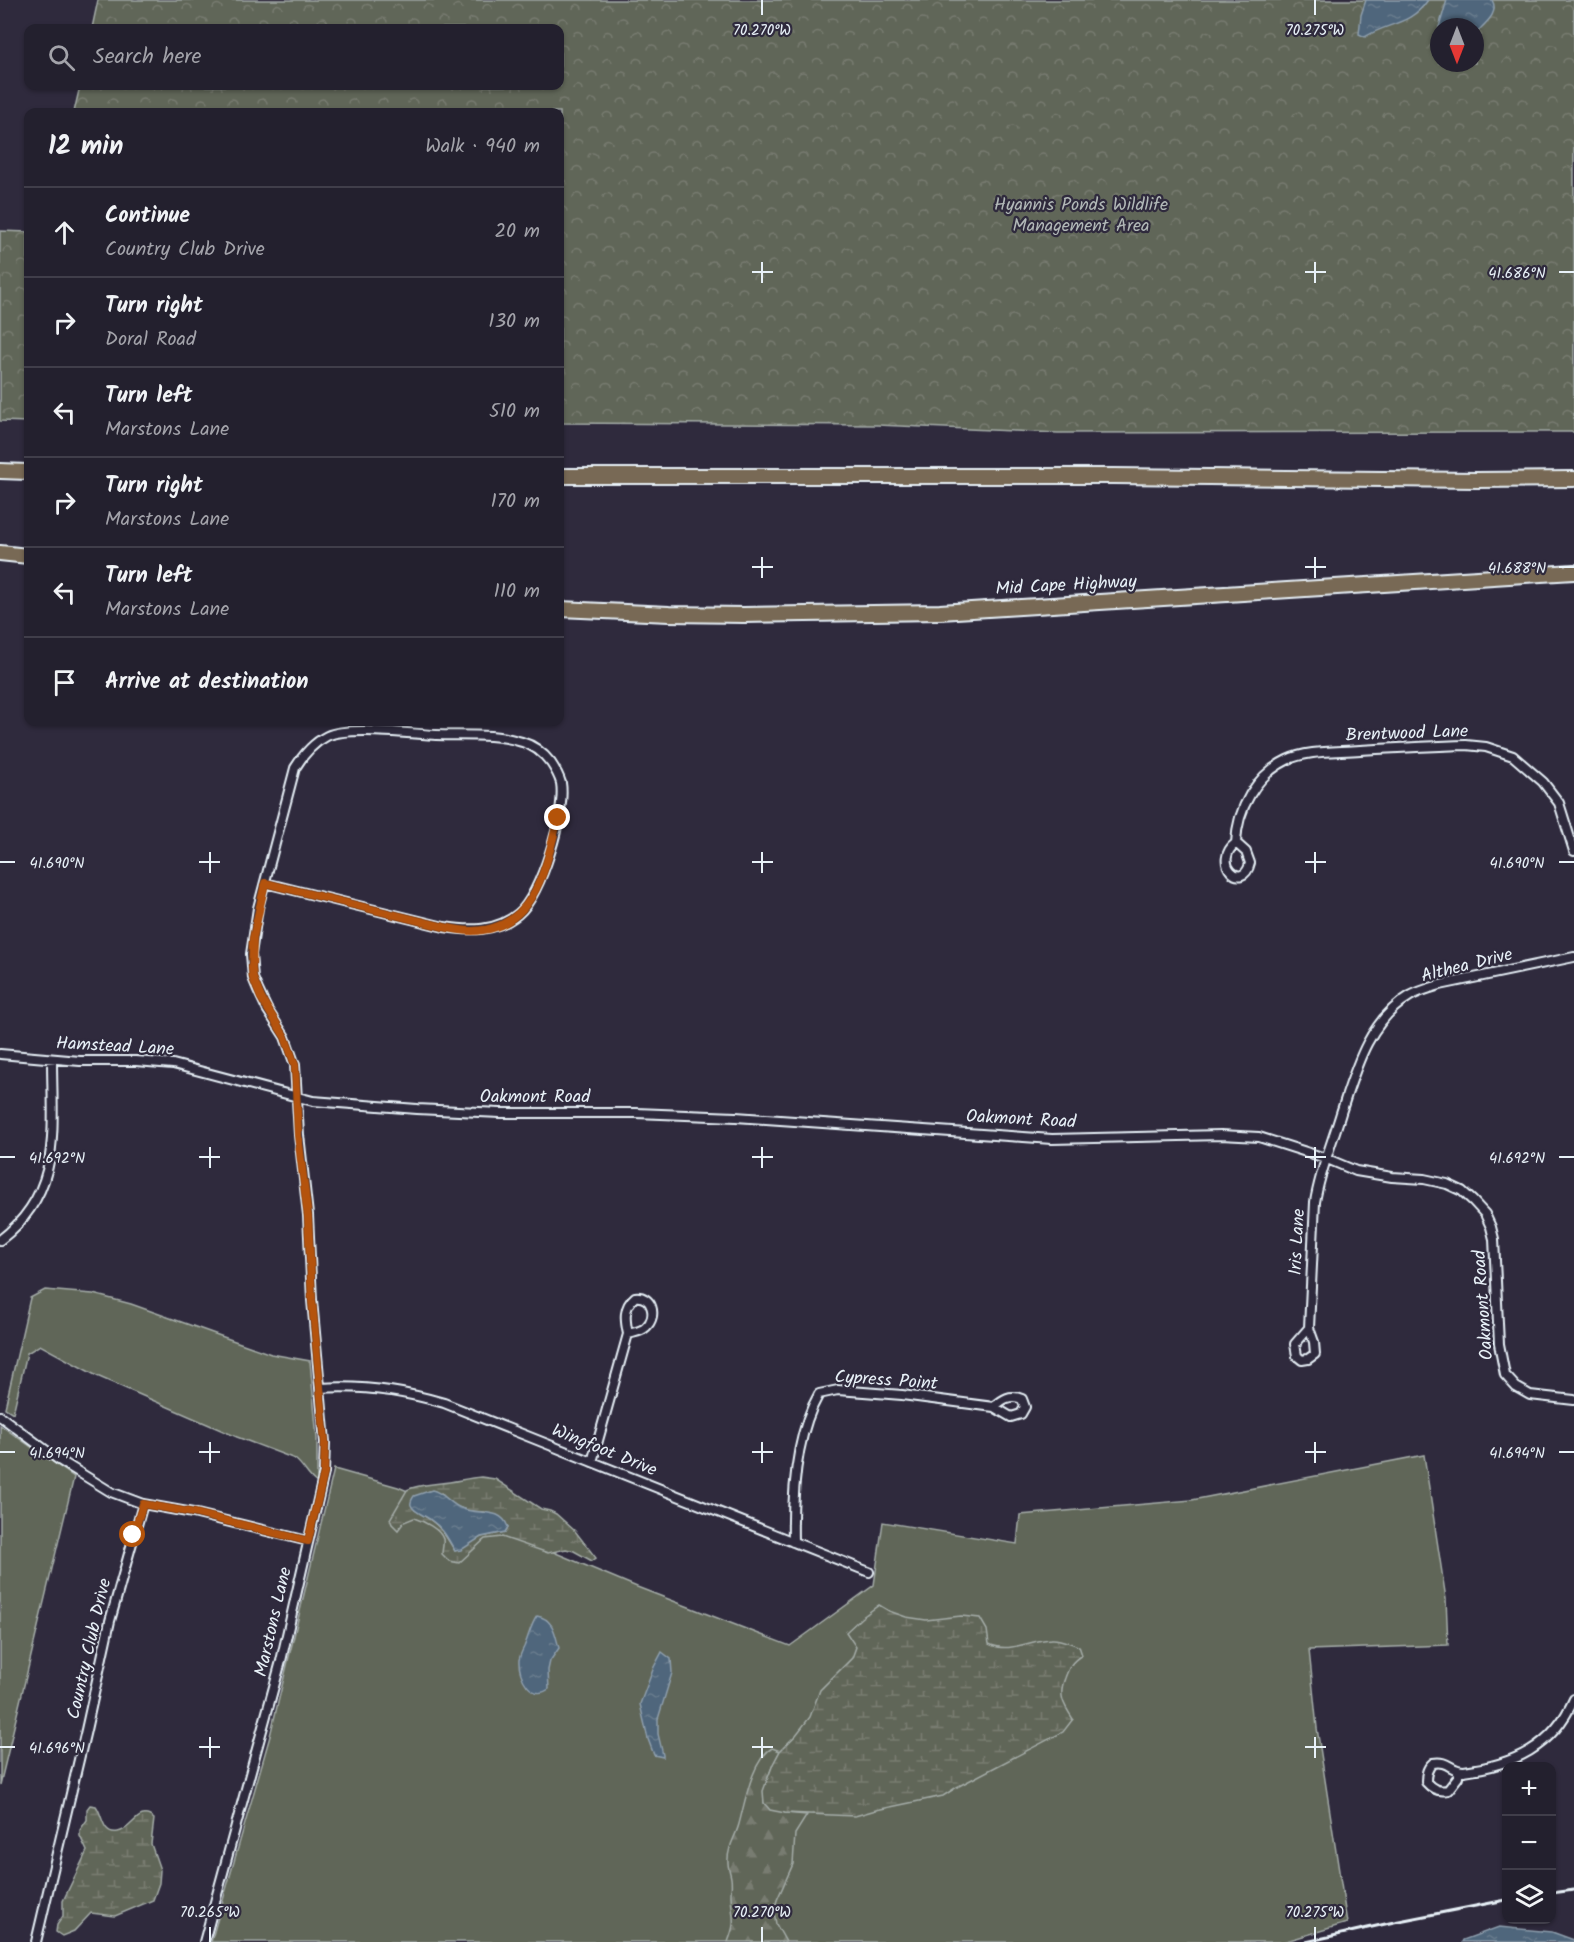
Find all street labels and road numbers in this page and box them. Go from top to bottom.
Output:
street label: Mid Cape Highway [995,568,1138,604]
street label: Brentwood Lane [1345,717,1469,751]
street label: Althea Drive [1418,941,1516,991]
street label: Hamstead Lane [55,1029,175,1065]
street label: Oakmont Road [480,1083,591,1112]
street label: Oakmont Road [965,1103,1078,1137]
street label: Iris Lane [1282,1208,1314,1276]
street label: Oakmont Road [1466,1248,1502,1361]
street label: Cypress Point [834,1363,940,1399]
street label: Wingfoot Drive [547,1417,661,1485]
street label: Marstons Lane [247,1564,301,1680]
street label: Country Club Drive [60,1576,120,1722]

